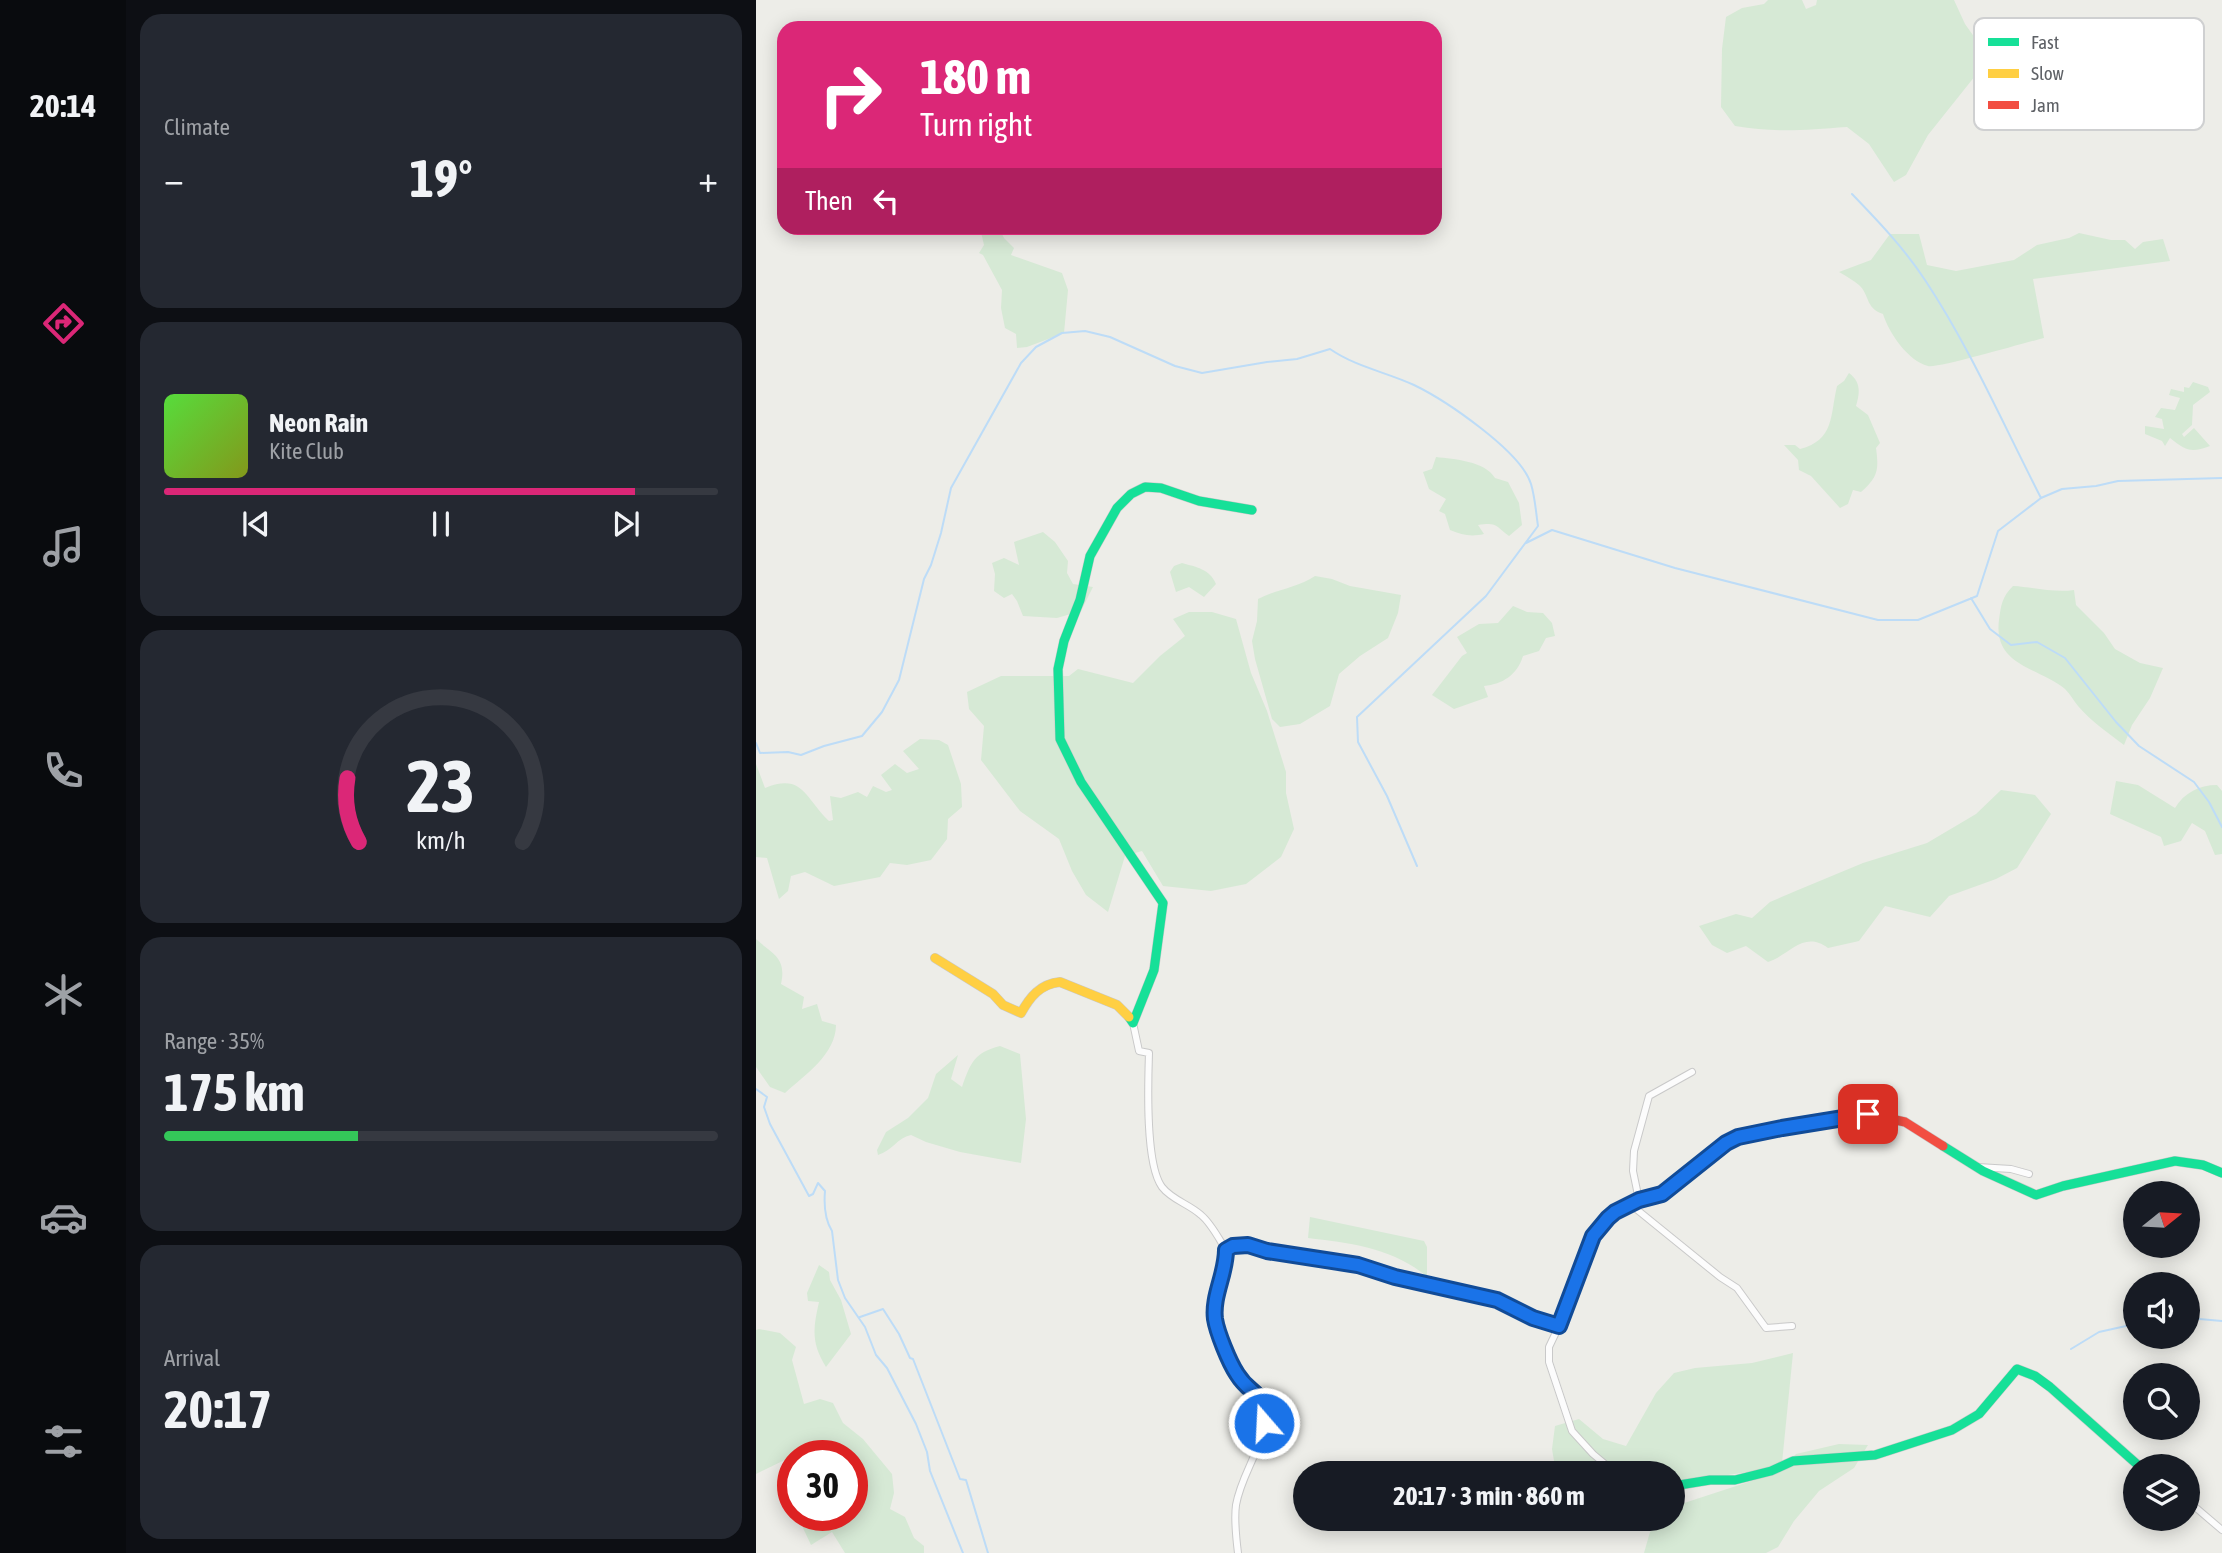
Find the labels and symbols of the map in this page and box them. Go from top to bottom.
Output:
legend [1974,18,2204,130]
text: Fast [2031,31,2059,53]
text: Slow [2031,62,2065,84]
text: Jam [2031,94,2060,116]
pin [1838,1084,1898,1144]
north arrow [2123,1181,2200,1258]
position arrow [1227,1386,1301,1460]
speed limit sign: 30 [777,1440,868,1531]

